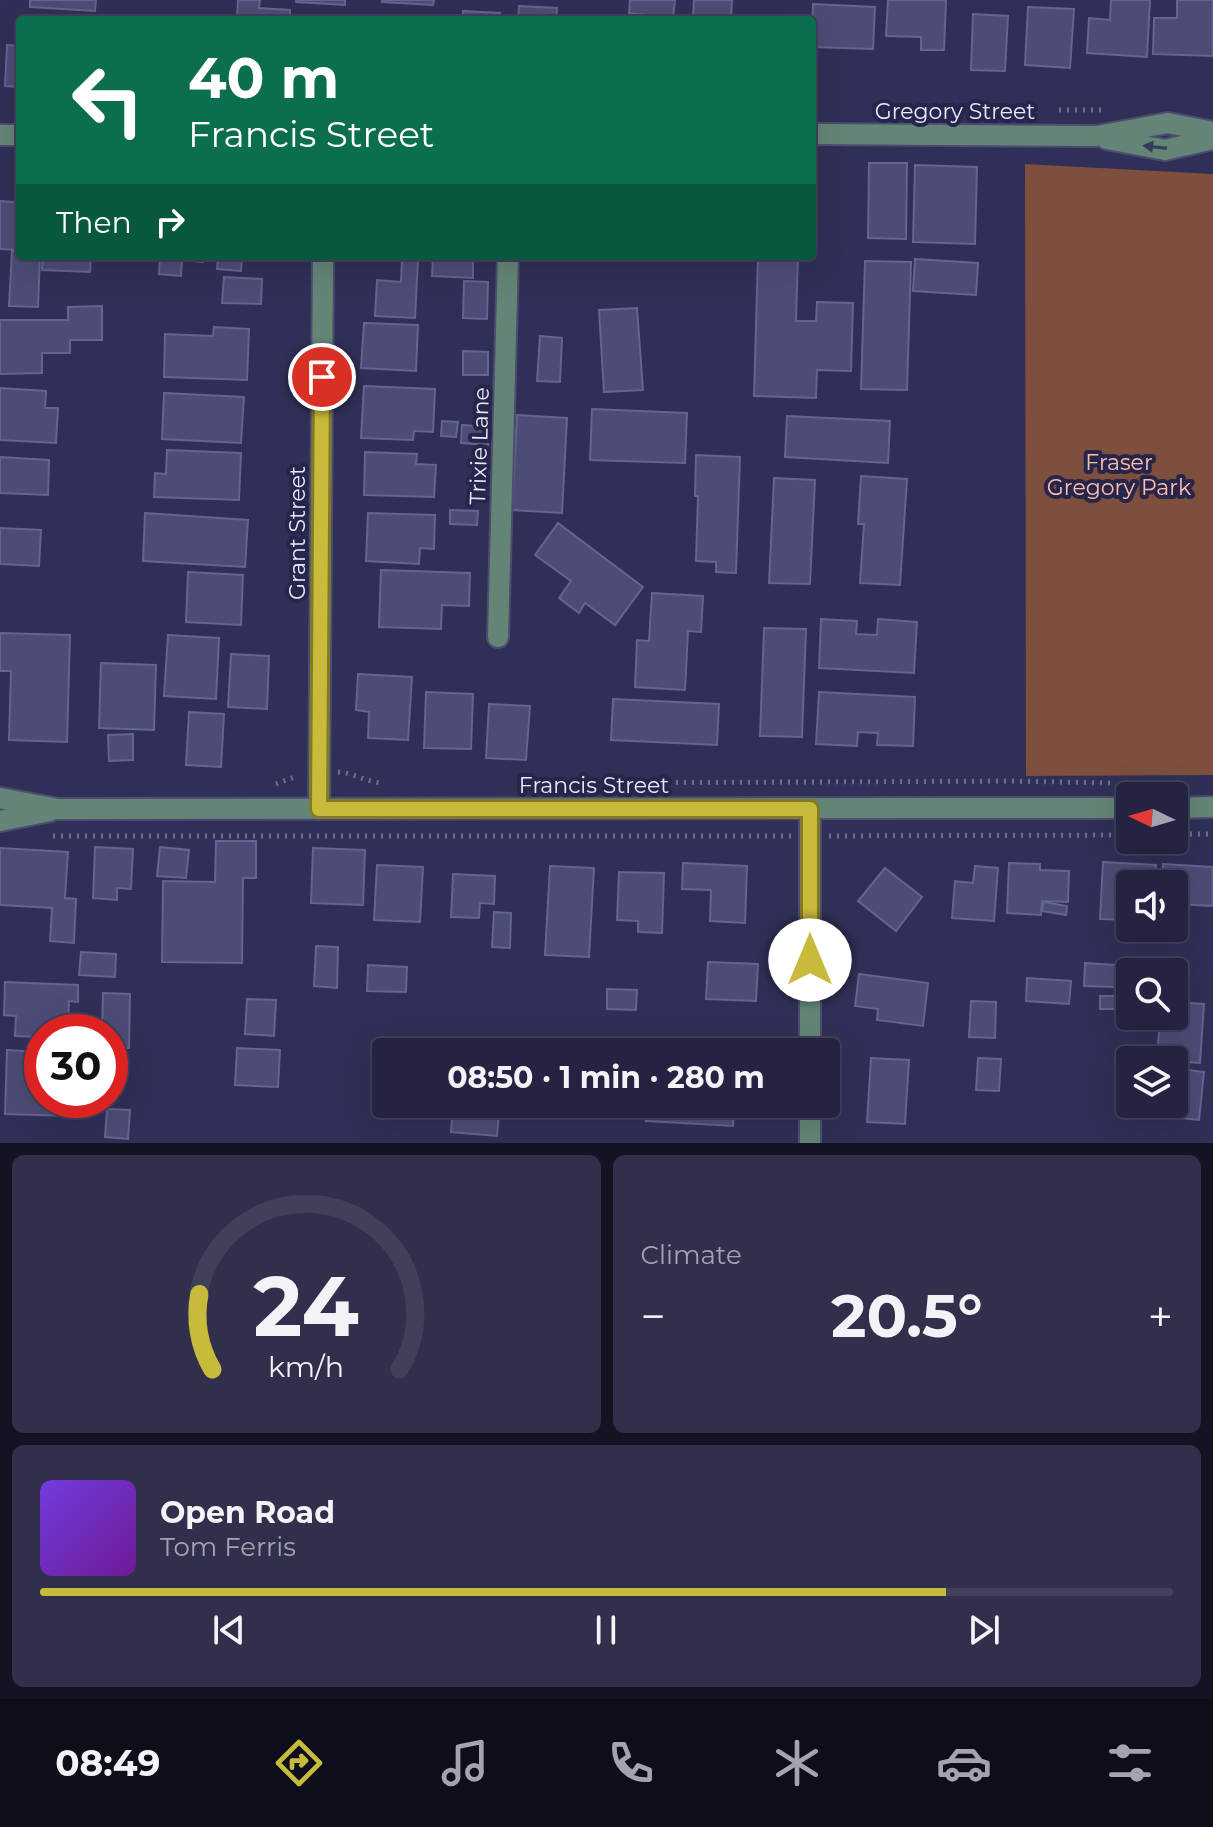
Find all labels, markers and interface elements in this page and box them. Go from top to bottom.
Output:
text: 40 m [188,44,339,112]
icon: left [56,48,160,152]
street label: Gregory Street [875,98,1035,125]
text: Francis Street [188,112,435,156]
one-way arrow [1142,141,1167,154]
icon: right [148,200,192,244]
text: Then [56,204,132,241]
pin [288,343,356,411]
icon: arrive [300,355,344,399]
street label: Trixie Lane [464,387,495,505]
park label: Fraser Gregory Park [1047,449,1192,501]
street label: Grant Street [284,466,311,600]
street label: Francis Street [519,772,669,799]
north arrow [1116,782,1188,854]
map controls [1116,782,1188,1118]
button: sound [1116,870,1188,942]
position arrow [768,918,852,1002]
button: search [1116,958,1188,1030]
speed limit sign: 30 [24,1014,128,1118]
button: layers [1116,1046,1188,1118]
text: 08:50 · 1 min · 280 m [447,1059,765,1096]
text: Climate [641,1239,742,1271]
text: 24 [253,1255,359,1357]
text: 20.5° [831,1279,982,1352]
text: − [641,1289,666,1343]
text: + [1148,1289,1173,1343]
text: km/h [268,1349,344,1384]
text: Open Road [160,1494,335,1531]
text: Tom Ferris [160,1531,296,1563]
icon: previous [207,1608,251,1652]
icon: pause [584,1608,628,1652]
icon: next [962,1608,1006,1652]
icon: directions [271,1735,327,1791]
icon: music [437,1735,493,1791]
icon: phone [603,1735,659,1791]
icon: climate [769,1735,825,1791]
icon: car [936,1735,992,1791]
icon: filters [1102,1735,1158,1791]
text: 08:49 [55,1741,160,1785]

